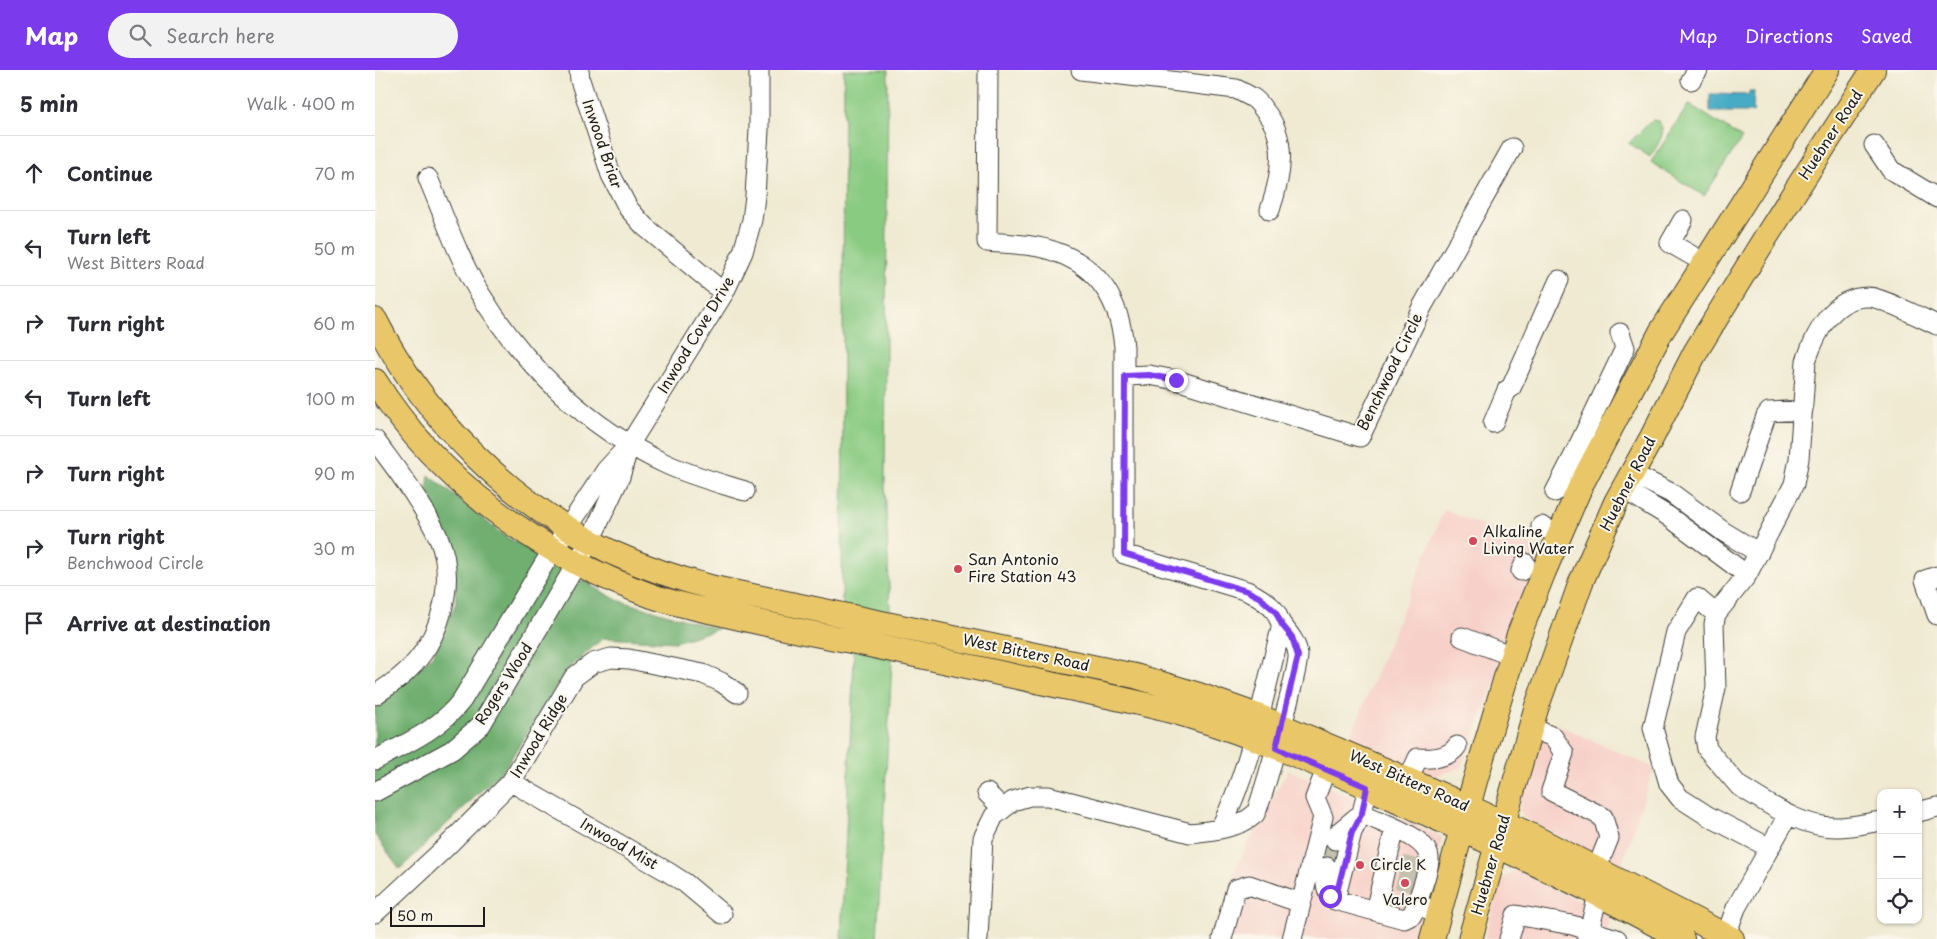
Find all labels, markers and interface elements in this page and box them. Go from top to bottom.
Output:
search box [108,13,458,58]
text: Map [25,17,78,53]
icon: search [126,21,154,49]
text: Search here [166,21,275,49]
text: Map [1679,22,1717,49]
text: Directions [1745,22,1833,49]
text: Saved [1861,22,1912,49]
street label: Huebner Road [1792,84,1868,184]
text: 5 min [20,87,78,119]
text: Walk · 400 m [247,91,355,115]
street label: Inwood Briar [577,96,630,192]
icon: ahead [20,159,48,187]
text: Continue [67,159,153,187]
text: 70 m [315,161,355,185]
text: Turn left [67,222,151,250]
icon: left [20,234,48,262]
text: 50 m [314,236,355,260]
text: West Bitters Road [67,250,205,274]
street label: Inwood Cove Drive [651,271,739,397]
icon: right [20,309,48,337]
text: Turn right [67,309,165,337]
street label: Benchwood Circle [1350,309,1427,434]
text: 60 m [313,311,355,335]
route end [1165,369,1188,392]
icon: left [20,384,48,412]
text: Turn left [67,384,151,412]
text: 100 m [306,386,355,410]
street label: Huebner Road [1593,432,1660,535]
icon: right [20,459,48,487]
text: Turn right [67,459,165,487]
text: 90 m [314,461,355,485]
place label: Alkaline Living Water [1483,519,1574,559]
text: Turn right [67,522,165,550]
icon: right [20,534,48,562]
marker: Alkaline Living Water [1467,535,1479,547]
text: 30 m [313,536,355,560]
place label: San Antonio Fire Station 43 [968,547,1077,587]
text: Benchwood Circle [67,550,204,574]
marker: San Antonio Fire Station 43 [952,563,964,575]
icon: arrive [20,609,48,637]
text: Arrive at destination [67,609,271,637]
street label: West Bitters Road [961,627,1092,676]
street label: Rogers Wood [468,638,537,729]
street label: Inwood Ridge [503,689,572,782]
street label: West Bitters Road [1346,743,1473,816]
map controls [1877,789,1922,924]
button: + [1877,789,1922,834]
street label: Inwood Mist [576,811,663,874]
street label: Huebner Road [1464,812,1515,917]
button: − [1877,834,1922,879]
place label: Circle K [1370,852,1426,875]
marker: Circle K [1354,859,1366,871]
marker: Valero [1399,877,1411,889]
button: locate [1877,879,1922,924]
route start [1319,885,1342,908]
place label: Valero [1382,887,1428,910]
scale bar [390,904,485,927]
text: 50 m [397,905,433,926]

